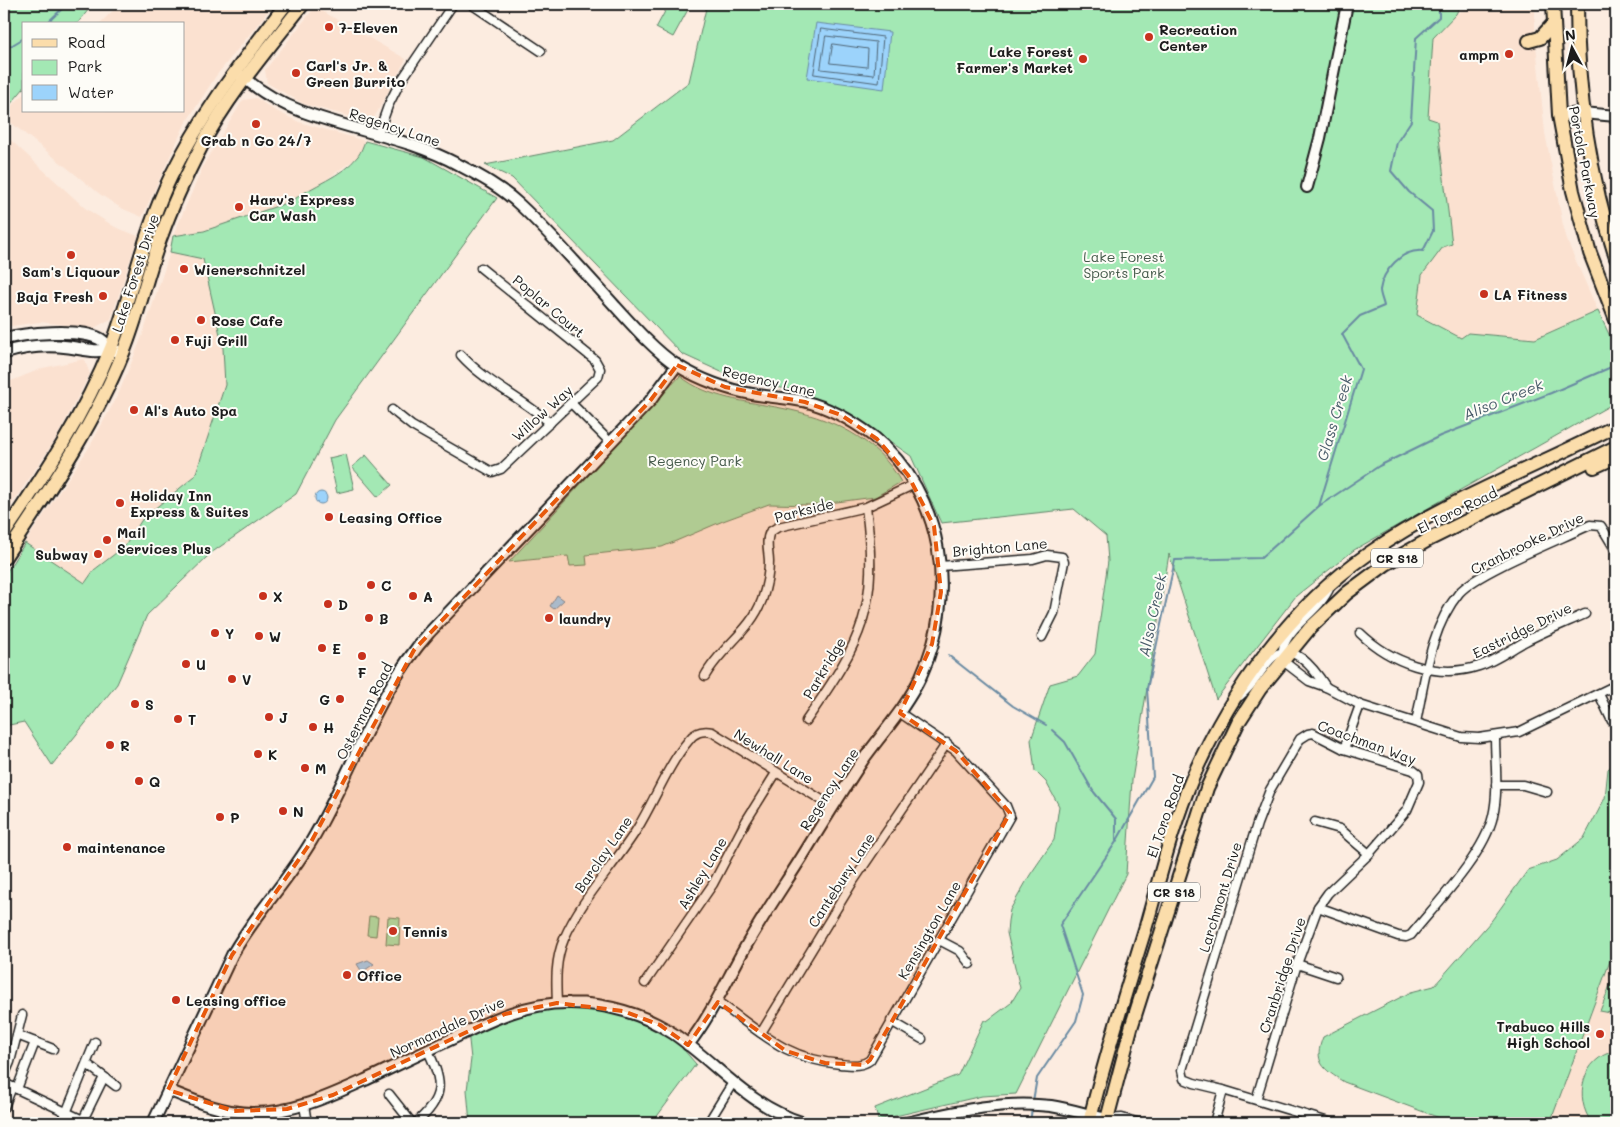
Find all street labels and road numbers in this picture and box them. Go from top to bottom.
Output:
street label: Regency Lane [347,103,443,151]
street label: Portola Parkway [1565,104,1605,220]
street label: Lake Forest Drive [107,212,163,334]
street label: Poplar Court [509,270,589,342]
street label: Regency Lane [721,361,817,401]
street label: Willow Way [508,381,576,445]
street label: El Toro Road [1414,482,1500,538]
street label: Parkside [772,493,836,527]
street label: Cranbrooke Drive [1467,507,1587,579]
street label: Brighton Lane [952,533,1048,561]
road number: CR S18 [1371,548,1423,568]
street label: Eastridge Drive [1469,598,1575,662]
street label: Parkridge [798,634,850,702]
street label: Osterman Road [331,659,397,763]
street label: Coachman Way [1315,715,1419,769]
street label: Newhall Lane [731,724,817,788]
street label: Regency Lane [795,744,863,834]
street label: El Toro Road [1142,772,1188,860]
street label: Barclay Lane [570,812,636,896]
street label: Cantebury Lane [803,829,879,931]
street label: Ashley Lane [673,833,731,913]
street label: Larchmont Drive [1194,840,1246,954]
street label: Kensington Lane [893,877,965,983]
road number: CR S18 [1148,882,1200,902]
street label: Cranbridge Drive [1254,915,1310,1035]
street label: Normandale Drive [387,992,507,1062]

